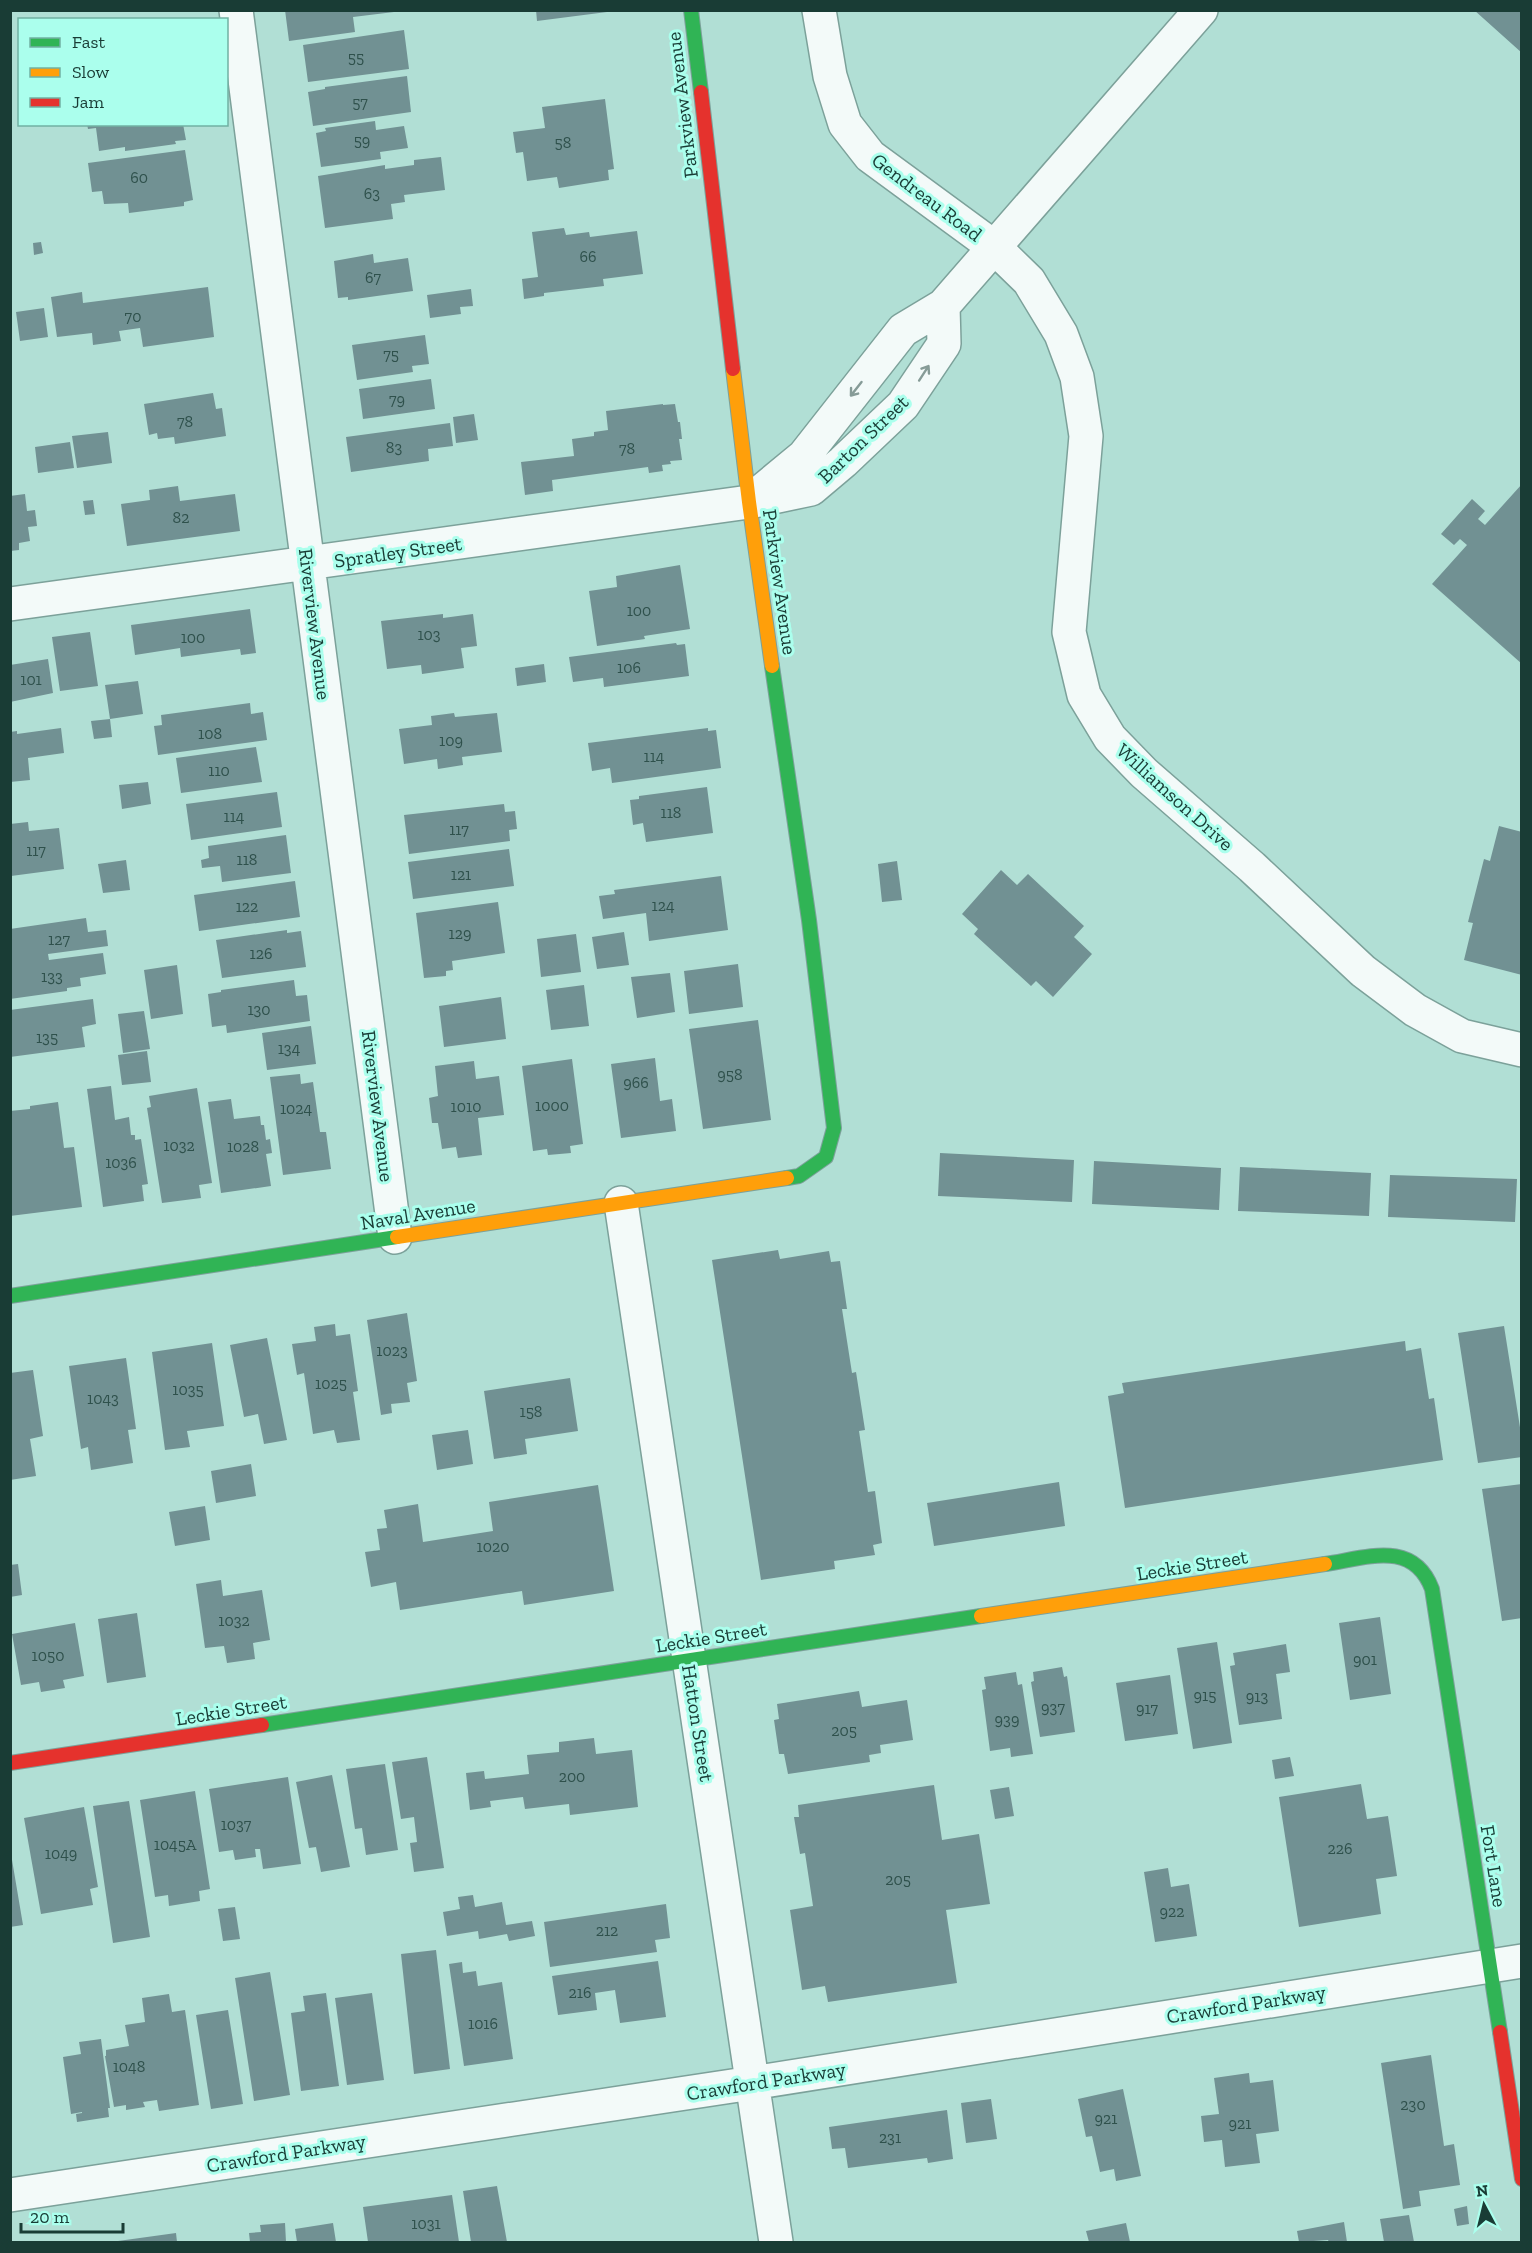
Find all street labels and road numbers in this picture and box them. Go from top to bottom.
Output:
street label: Parkview Avenue [661,31,703,179]
street label: Gendreau Road [867,148,987,246]
street label: Barton Street [813,389,914,488]
street label: Parkview Avenue [758,508,802,656]
street label: Spratley Street [333,531,464,573]
street label: Riverview Avenue [294,547,336,701]
street label: Williamson Drive [1112,738,1238,856]
street label: Riverview Avenue [357,1029,399,1183]
street label: Naval Avenue [359,1193,477,1235]
street label: Leckie Street [1135,1544,1250,1586]
street label: Leckie Street [654,1616,769,1658]
street label: Hatton Street [677,1663,719,1784]
street label: Leckie Street [174,1689,289,1731]
street label: Fort Lane [1476,1823,1512,1909]
street label: Crawford Parkway [1165,1979,1328,2028]
street label: Crawford Parkway [685,2056,848,2105]
street label: Crawford Parkway [205,2128,368,2177]

